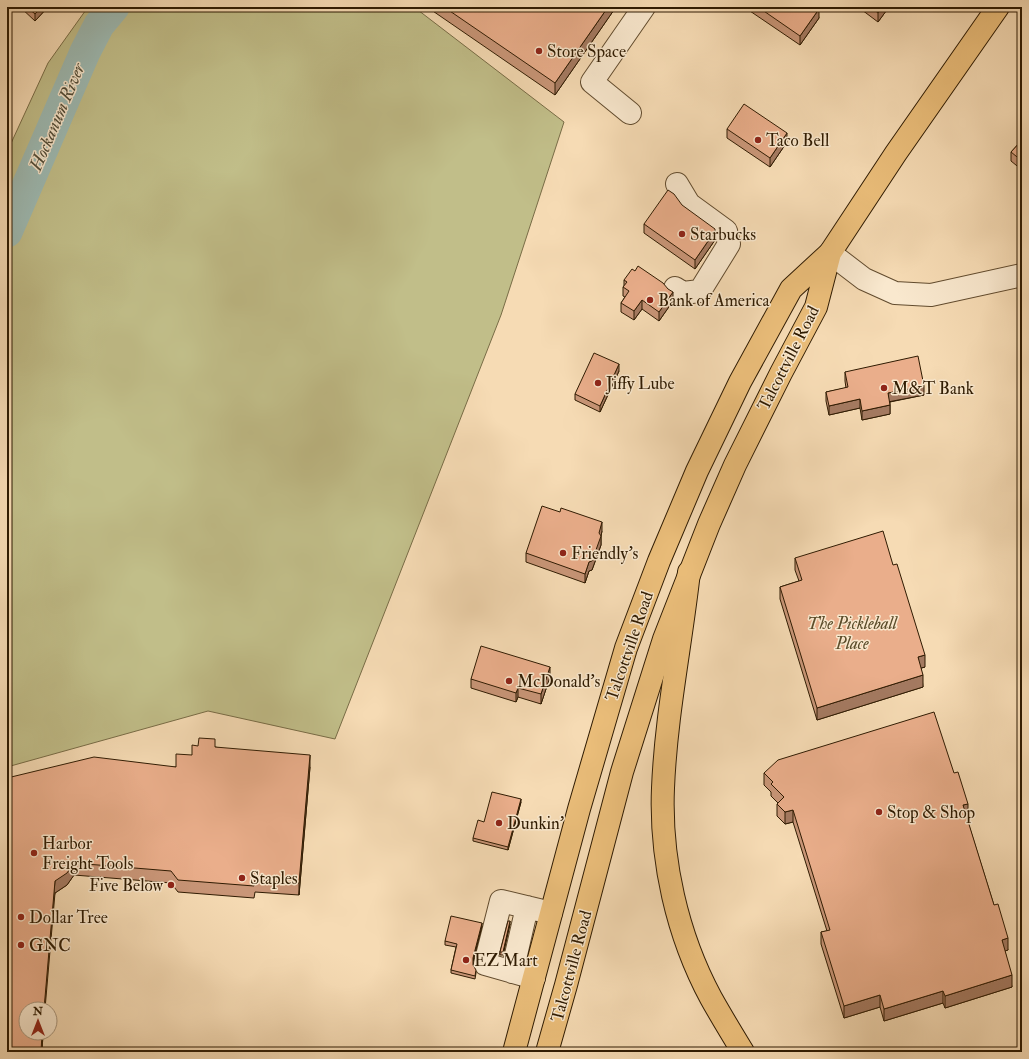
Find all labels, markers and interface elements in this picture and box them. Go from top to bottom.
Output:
place label: Store Space [547,41,626,63]
marker: Store Space [534,46,544,56]
water label: Hockanum River [24,59,91,175]
place label: Taco Bell [766,130,830,151]
marker: Taco Bell [753,135,763,145]
place label: Starbucks [690,224,756,245]
marker: Starbucks [677,229,687,239]
place label: Bank of America [658,290,771,311]
marker: Bank of America [645,295,655,305]
street label: Talcottville Road [753,302,824,414]
place label: Jiffy Lube [605,373,675,395]
marker: Jiffy Lube [593,378,603,388]
place label: M&T Bank [892,378,974,399]
marker: M&T Bank [879,383,889,393]
place label: Friendly's [571,543,638,565]
marker: Friendly's [558,548,568,558]
street label: Talcottville Road [601,588,658,704]
park label: The Pickleball Place [807,613,899,654]
place label: McDonald's [517,671,600,692]
marker: McDonald's [504,676,514,686]
place label: Stop & Shop [887,802,976,824]
marker: Stop & Shop [874,807,884,817]
place label: Dunkin' [507,813,564,834]
marker: Dunkin' [494,818,504,828]
place label: Harbor Freight Tools [42,833,133,874]
marker: Harbor Freight Tools [29,848,39,858]
place label: Staples [250,868,298,890]
marker: Staples [237,873,247,883]
place label: Five Below [89,875,164,896]
marker: Five Below [166,880,176,890]
place label: Dollar Tree [29,907,108,928]
street label: Talcottville Road [546,907,597,1024]
marker: Dollar Tree [16,912,26,922]
place label: GNC [29,935,71,956]
marker: GNC [16,940,26,950]
place label: EZ Mart [474,950,538,971]
marker: EZ Mart [461,955,471,965]
north arrow [18,1001,58,1041]
text: N [32,1005,44,1018]

